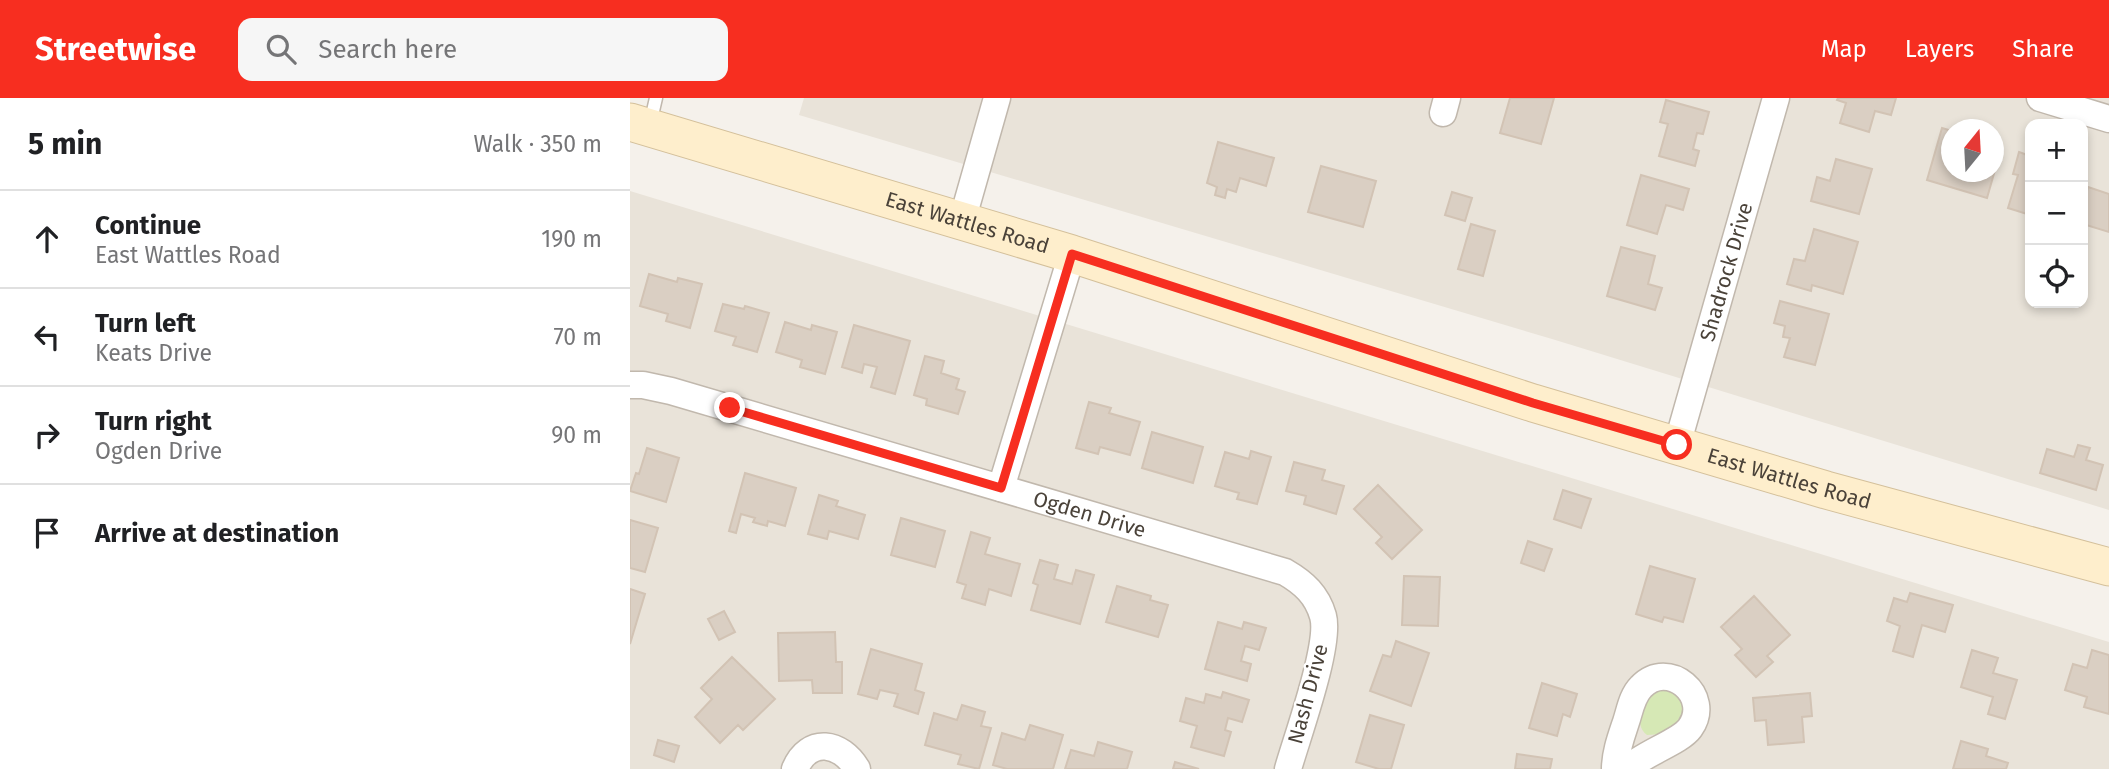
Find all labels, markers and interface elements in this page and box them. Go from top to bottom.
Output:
search box [238,18,728,81]
text: Streetwise [35,29,196,69]
icon: search [262,30,300,68]
text: Search here [318,34,457,65]
text: Map [1821,35,1867,63]
text: Layers [1905,35,1974,63]
text: Share [2012,35,2074,63]
north arrow [1941,119,2004,182]
map controls [2025,119,2088,308]
button: + [2025,119,2088,182]
text: 5 min [28,126,102,162]
text: Walk · 350 m [474,130,602,158]
button: − [2025,182,2088,245]
street label: East Wattles Road [882,186,1052,259]
street label: Shadrock Drive [1694,199,1759,344]
text: Continue [95,210,201,241]
icon: ahead [28,220,66,258]
text: 190 m [541,225,602,253]
text: East Wattles Road [95,241,281,269]
button: locate [2025,245,2088,308]
text: Turn left [95,308,196,339]
icon: left [28,318,66,356]
text: 70 m [553,323,602,351]
text: Keats Drive [95,339,212,367]
route end [714,392,745,423]
text: Turn right [95,406,212,437]
icon: right [28,416,66,454]
text: 90 m [551,421,602,449]
route start [1661,429,1692,460]
text: Ogden Drive [95,437,222,465]
street label: East Wattles Road [1704,442,1874,515]
street label: Ogden Drive [1030,485,1149,543]
icon: arrive [28,514,66,552]
text: Arrive at destination [95,518,339,549]
street label: Nash Drive [1282,641,1334,747]

